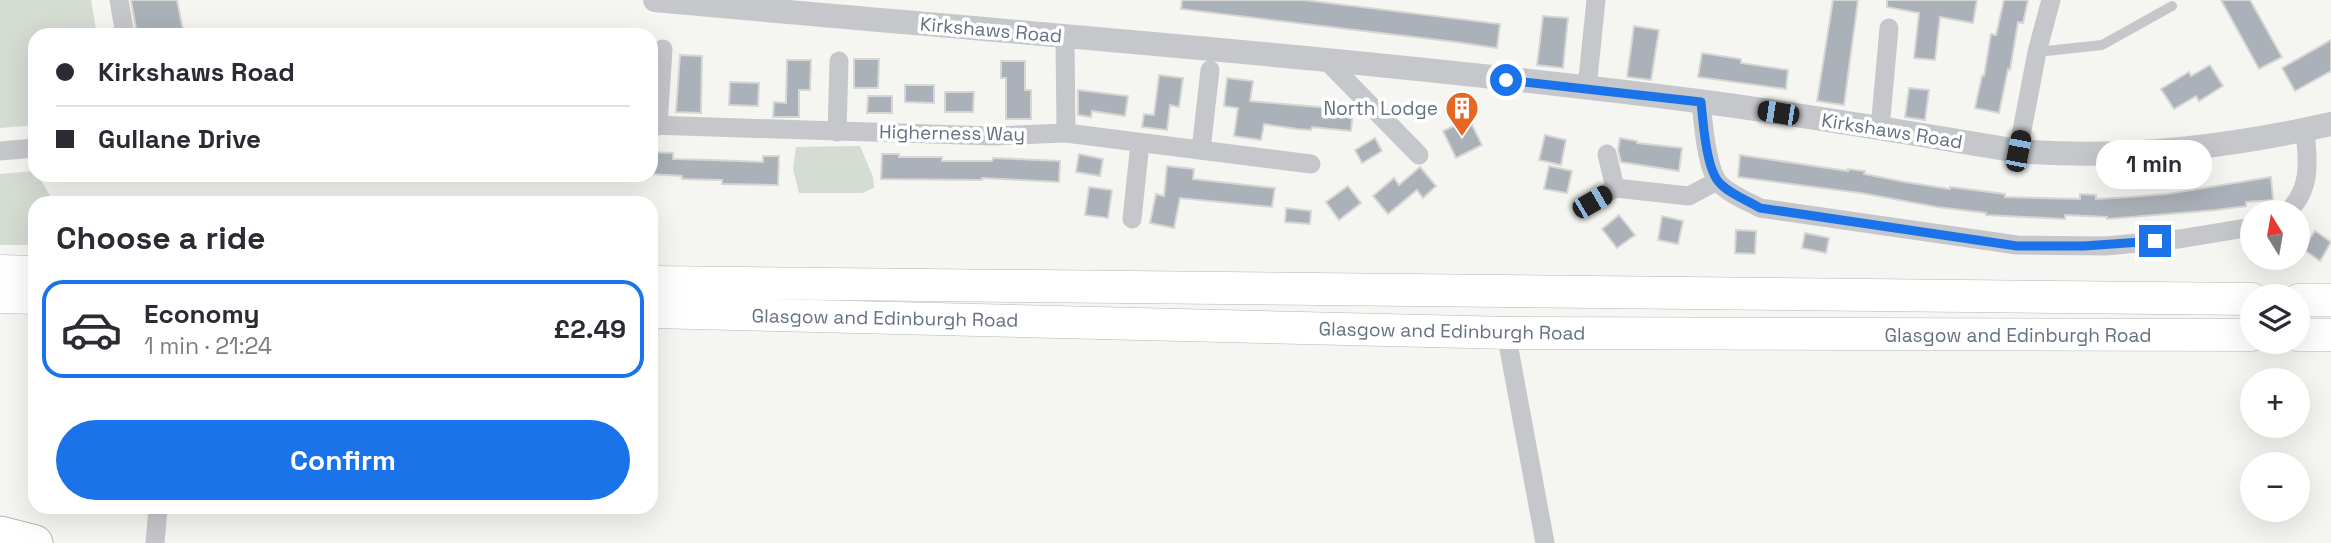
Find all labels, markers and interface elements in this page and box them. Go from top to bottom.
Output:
street label: Kirkshaws Road [919,11,1063,49]
text: Kirkshaws Road [98,55,295,89]
route start [1490,64,1522,96]
building icon: North Lodge [1443,89,1481,138]
place label: North Lodge [1323,96,1438,121]
car [1756,99,1801,127]
street label: Kirkshaws Road [1820,108,1964,154]
street label: Higherness Way [879,119,1025,147]
text: Gullane Drive [98,122,261,156]
car [2004,128,2033,174]
callout: 1 min [2097,140,2213,188]
text: 1 min [2126,149,2182,179]
car [1569,182,1616,222]
north arrow [2240,200,2310,270]
map controls [2240,200,2310,522]
text: Choose a ride [56,218,266,258]
route end [2139,225,2171,257]
button: layers [2240,284,2310,354]
text: Economy [144,297,260,331]
icon: car [60,298,123,361]
street label: Glasgow and Edinburgh Road [751,303,1019,333]
text: £2.49 [554,312,626,346]
street label: Glasgow and Edinburgh Road [1318,316,1586,346]
street label: Glasgow and Edinburgh Road [1885,323,2151,348]
text: 1 min · 21:24 [144,331,272,361]
button: + [2240,368,2310,438]
button: Confirm [56,420,630,500]
button: − [2240,452,2310,522]

